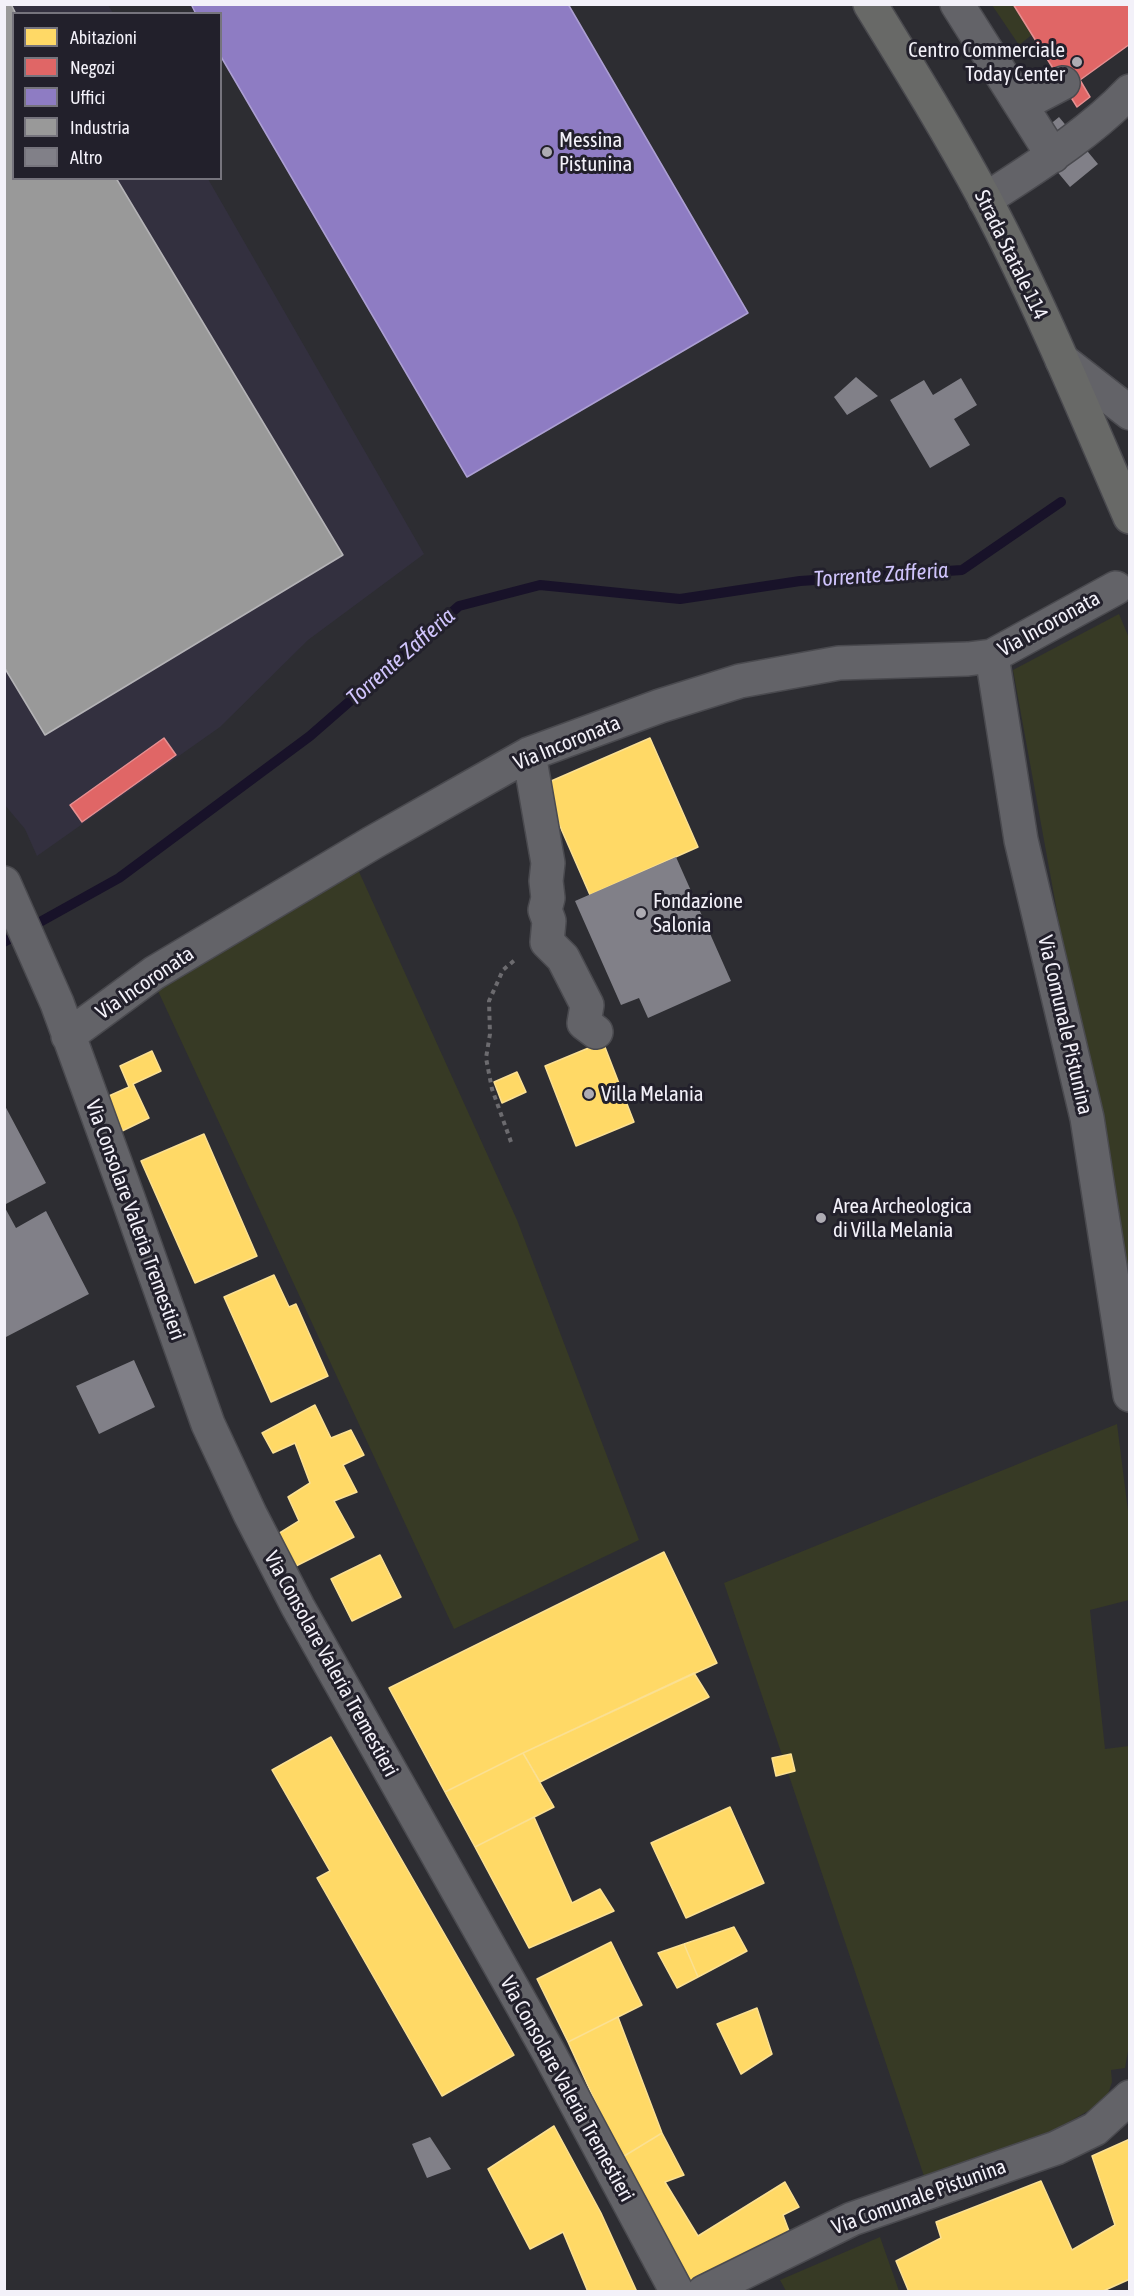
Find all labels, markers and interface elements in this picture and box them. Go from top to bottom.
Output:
legend [12,12,222,180]
text: Abitazioni [70,27,137,48]
place label: Centro Commerciale Today Center [908,37,1065,87]
marker: Centro Commerciale Today Center [1070,55,1084,69]
text: Negozi [70,57,115,78]
text: Uffici [70,87,105,108]
text: Industria [70,117,130,138]
place label: Messina Pistunina [559,127,632,177]
marker: Messina Pistunina [540,145,554,159]
text: Altro [70,147,103,168]
street label: Strada Statale 114 [969,186,1053,324]
water label: Torrente Zafferia [813,557,949,593]
street label: Via Incoronata [994,586,1104,662]
water label: Torrente Zafferia [342,603,460,711]
street label: Via Incoronata [510,710,624,776]
place label: Fondazione Salonia [653,888,743,938]
marker: Fondazione Salonia [634,906,648,920]
street label: Via Comunale Pistunina [1032,933,1098,1117]
street label: Via Incoronata [91,941,199,1025]
place label: Villa Melania [601,1081,704,1107]
marker: Villa Melania [582,1087,596,1101]
street label: Via Consolare Valeria Tremestieri [80,1097,190,1343]
place label: Area Archeologica di Villa Melania [833,1193,972,1243]
marker: Area Archeologica di Villa Melania [814,1211,828,1225]
street label: Via Consolare Valeria Tremestieri [258,1547,404,1781]
street label: Via Consolare Valeria Tremestieri [494,1972,640,2206]
street label: Via Comunale Pistunina [829,2154,1009,2240]

